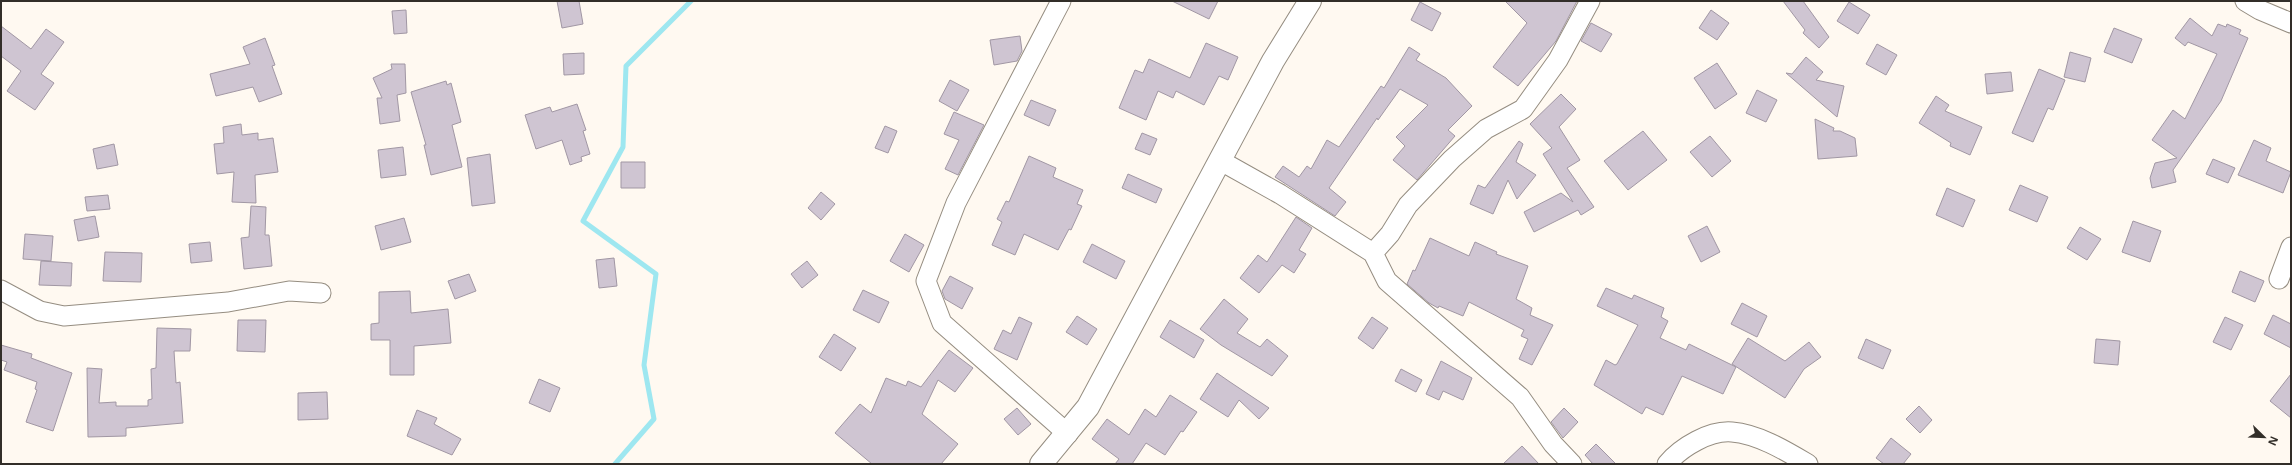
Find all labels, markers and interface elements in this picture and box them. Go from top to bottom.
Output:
north arrow [2244,417,2284,457]
text: N [2265,434,2282,448]

